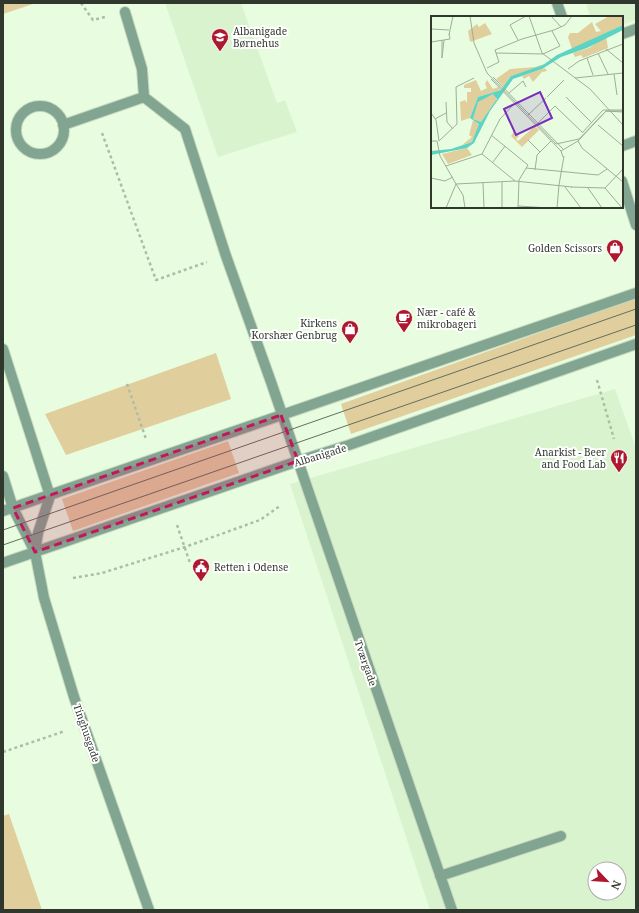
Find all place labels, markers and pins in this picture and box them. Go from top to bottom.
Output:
place label: Albanigade Børnehus [233,24,287,50]
school or university icon: Albanigade Børnehus [210,27,230,52]
shop icon: Golden Scissors [605,238,625,263]
place label: Golden Scissors [528,241,602,255]
place label: Nær - café & mikrobageri [417,305,477,331]
cafe icon: Nær - café & mikrobageri [394,308,414,333]
place label: Kirkens Korshær Genbrug [252,316,338,342]
shop icon: Kirkens Korshær Genbrug [340,319,360,344]
place label: Anarkist - Beer and Food Lab [535,445,606,471]
restaurant icon: Anarkist - Beer and Food Lab [609,448,629,473]
public building icon: Retten i Odense [191,557,211,582]
place label: Retten i Odense [214,560,288,574]

